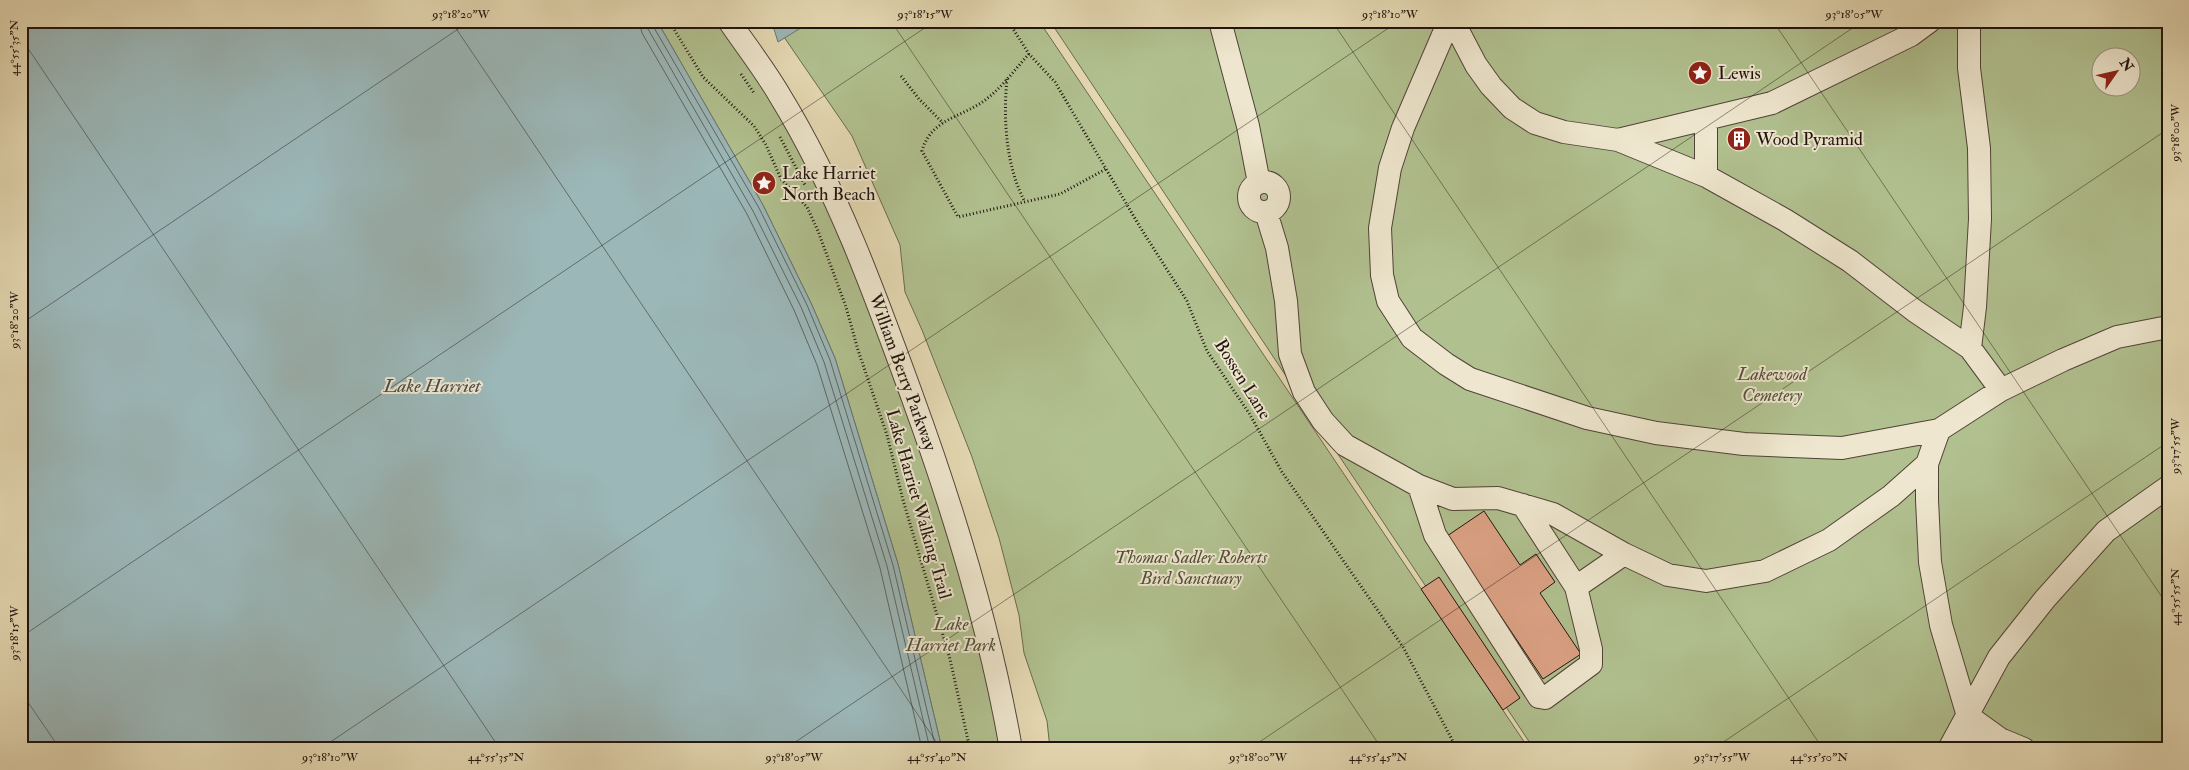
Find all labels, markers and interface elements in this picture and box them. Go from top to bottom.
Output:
text: 93°18'20"W [431,7,491,22]
text: 93°18'15"W [897,7,953,22]
text: 93°18'10"W [1361,7,1419,22]
text: 93°18'05"W [1825,7,1883,22]
text: 44°55'35"N [7,19,22,76]
north arrow [2092,48,2142,98]
text: N [2115,54,2137,75]
place icon: Lewis [1687,60,1713,86]
place label: Lewis [1718,62,1761,85]
text: 93°18'00"W [2168,103,2183,163]
building icon: Wood Pyramid [1726,126,1752,152]
place label: Wood Pyramid [1755,128,1863,151]
place label: Lake Harriet North Beach [782,162,876,206]
place icon: Lake Harriet North Beach [751,170,777,196]
text: 93°18'20"W [7,290,22,350]
street label: William Berry Parkway [863,290,942,455]
street label: Bossen Lane [1209,335,1277,424]
park label: Lakewood Cemetery [1736,363,1808,407]
water label: Lake Harriet [382,374,482,398]
street label: Lake Harriet Walking Trail [880,407,957,602]
text: 93°17'55"W [2168,417,2183,475]
park label: Thomas Sadler Roberts Bird Sanctuary [1115,546,1268,590]
text: 44°55'55"N [2168,568,2183,626]
text: 93°18'15"W [7,605,22,661]
park label: Lake Harriet Park [905,613,996,657]
text: 93°18'10"W [301,750,359,765]
text: 44°55'35"N [468,750,525,765]
text: 93°18'05"W [765,750,823,765]
text: 44°55'40"N [907,750,967,765]
text: 93°18'00"W [1228,750,1288,765]
text: 44°55'45"N [1349,750,1408,765]
text: 93°17'55"W [1693,750,1751,765]
text: 44°55'50"N [1790,750,1848,765]

